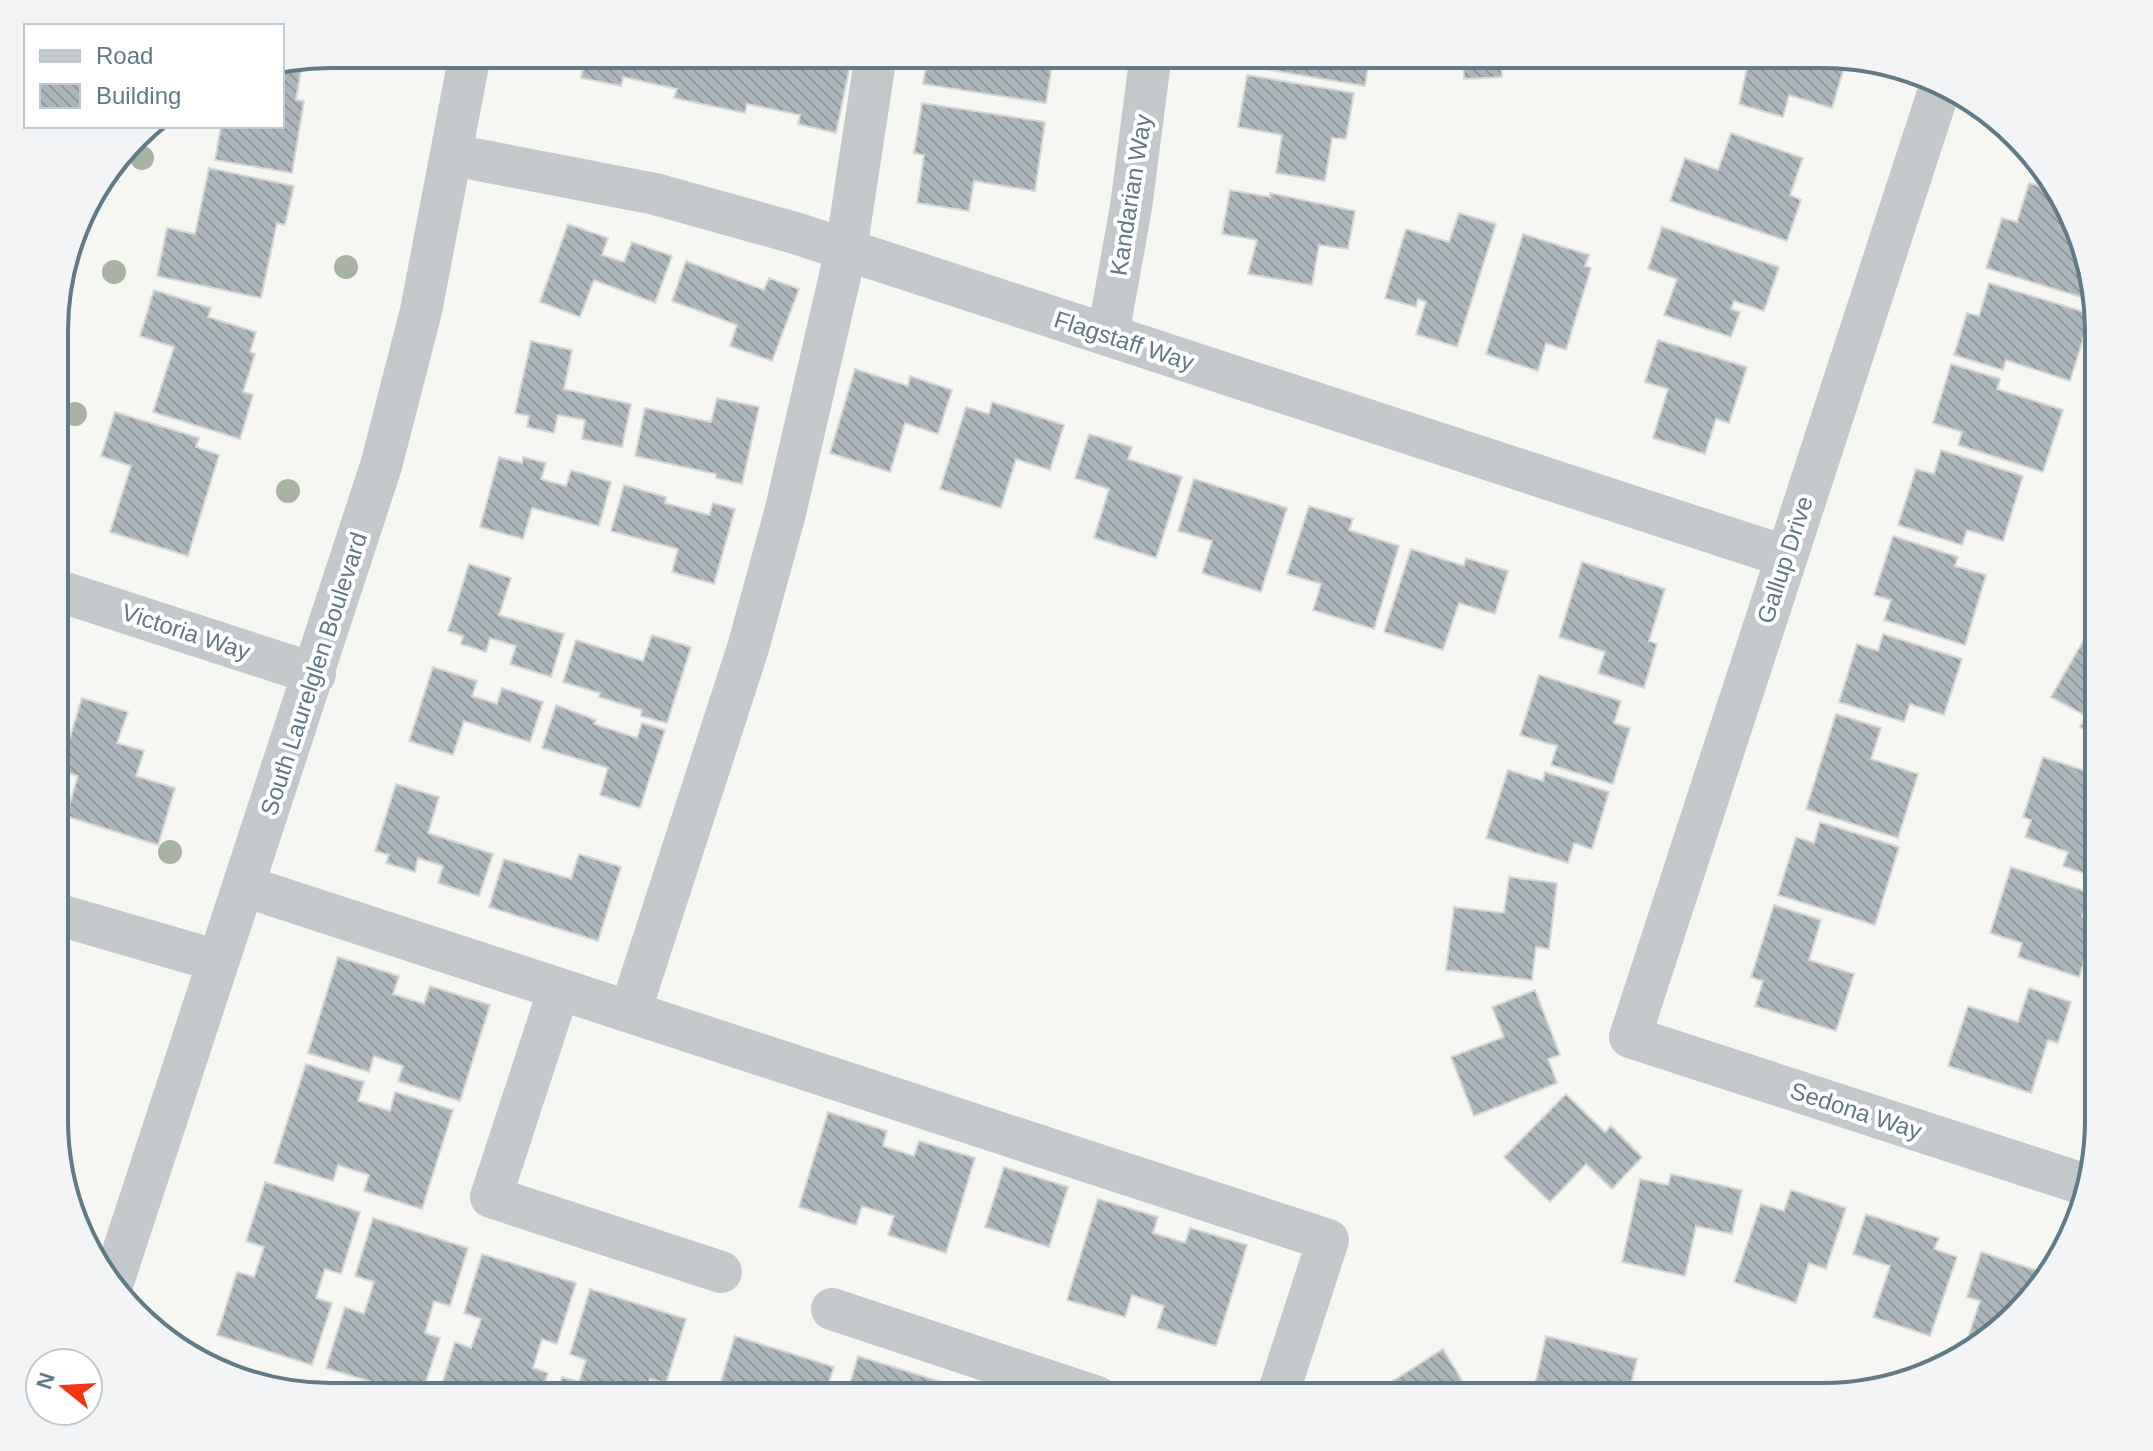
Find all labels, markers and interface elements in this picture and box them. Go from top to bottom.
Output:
legend [24,24,284,128]
text: Road [96,42,153,69]
text: Building [96,82,181,109]
street label: Kandarian Way [1104,112,1157,278]
street label: Flagstaff Way [1051,305,1197,376]
street label: Gallup Drive [1751,493,1818,627]
street label: South Laurelglen Boulevard [255,529,372,819]
street label: Victoria Way [119,598,254,665]
street label: Sedona Way [1787,1077,1925,1144]
north arrow [24,1347,104,1427]
text: N [31,1370,60,1392]

